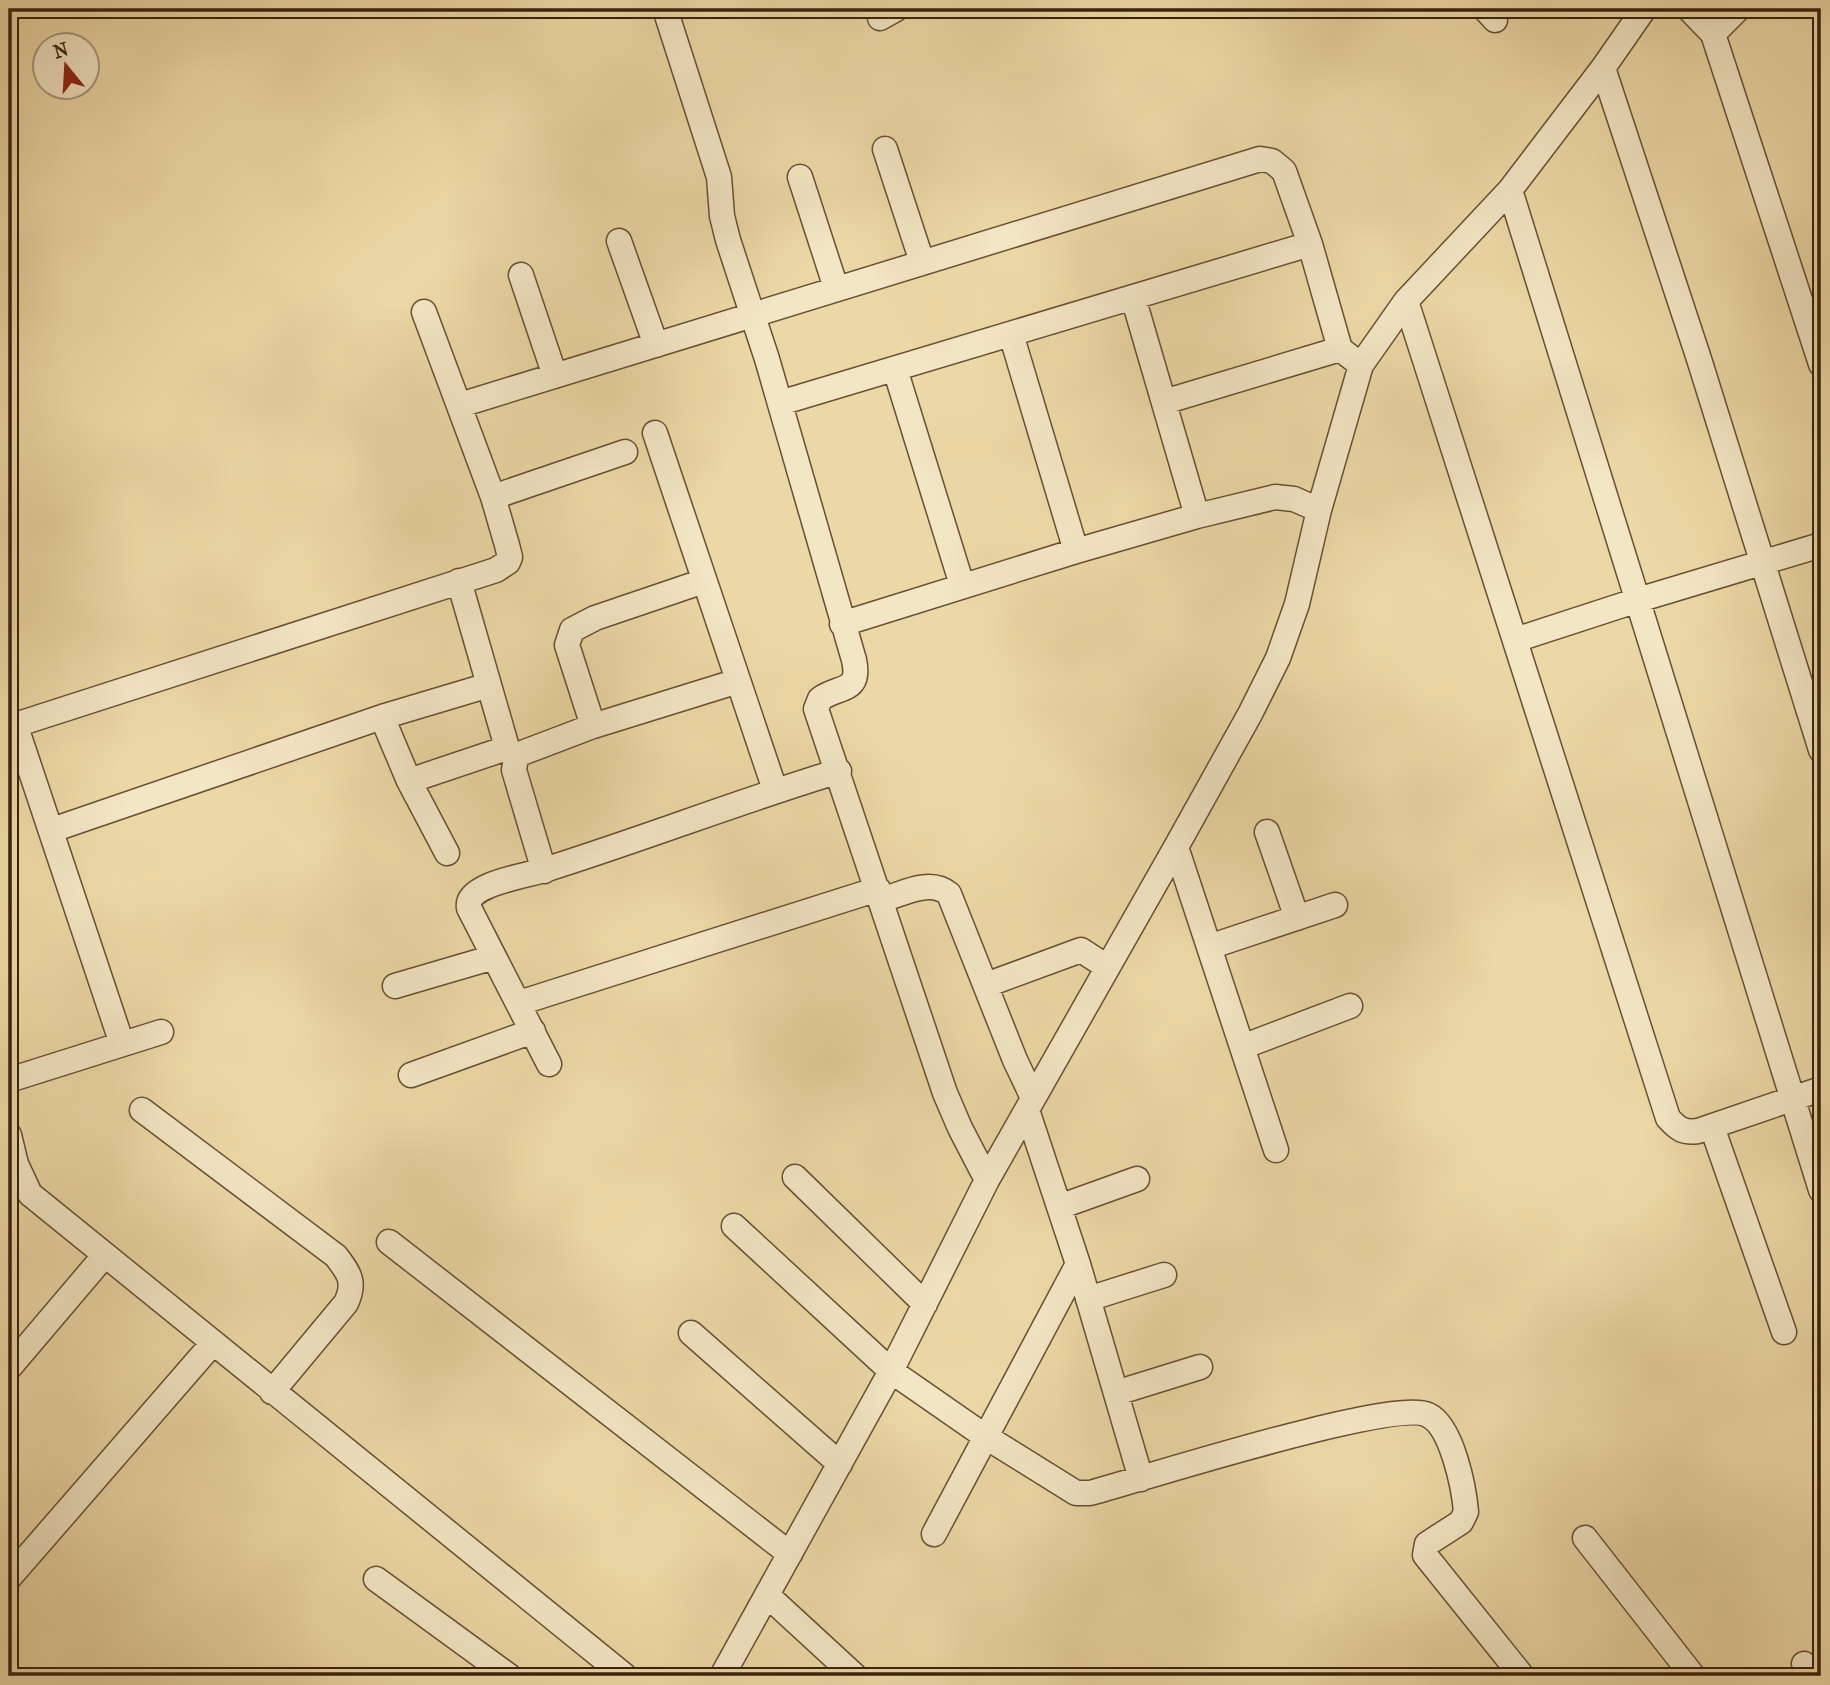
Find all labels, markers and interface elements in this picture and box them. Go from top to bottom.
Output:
north arrow [32,32,102,102]
text: N [51,38,72,63]

